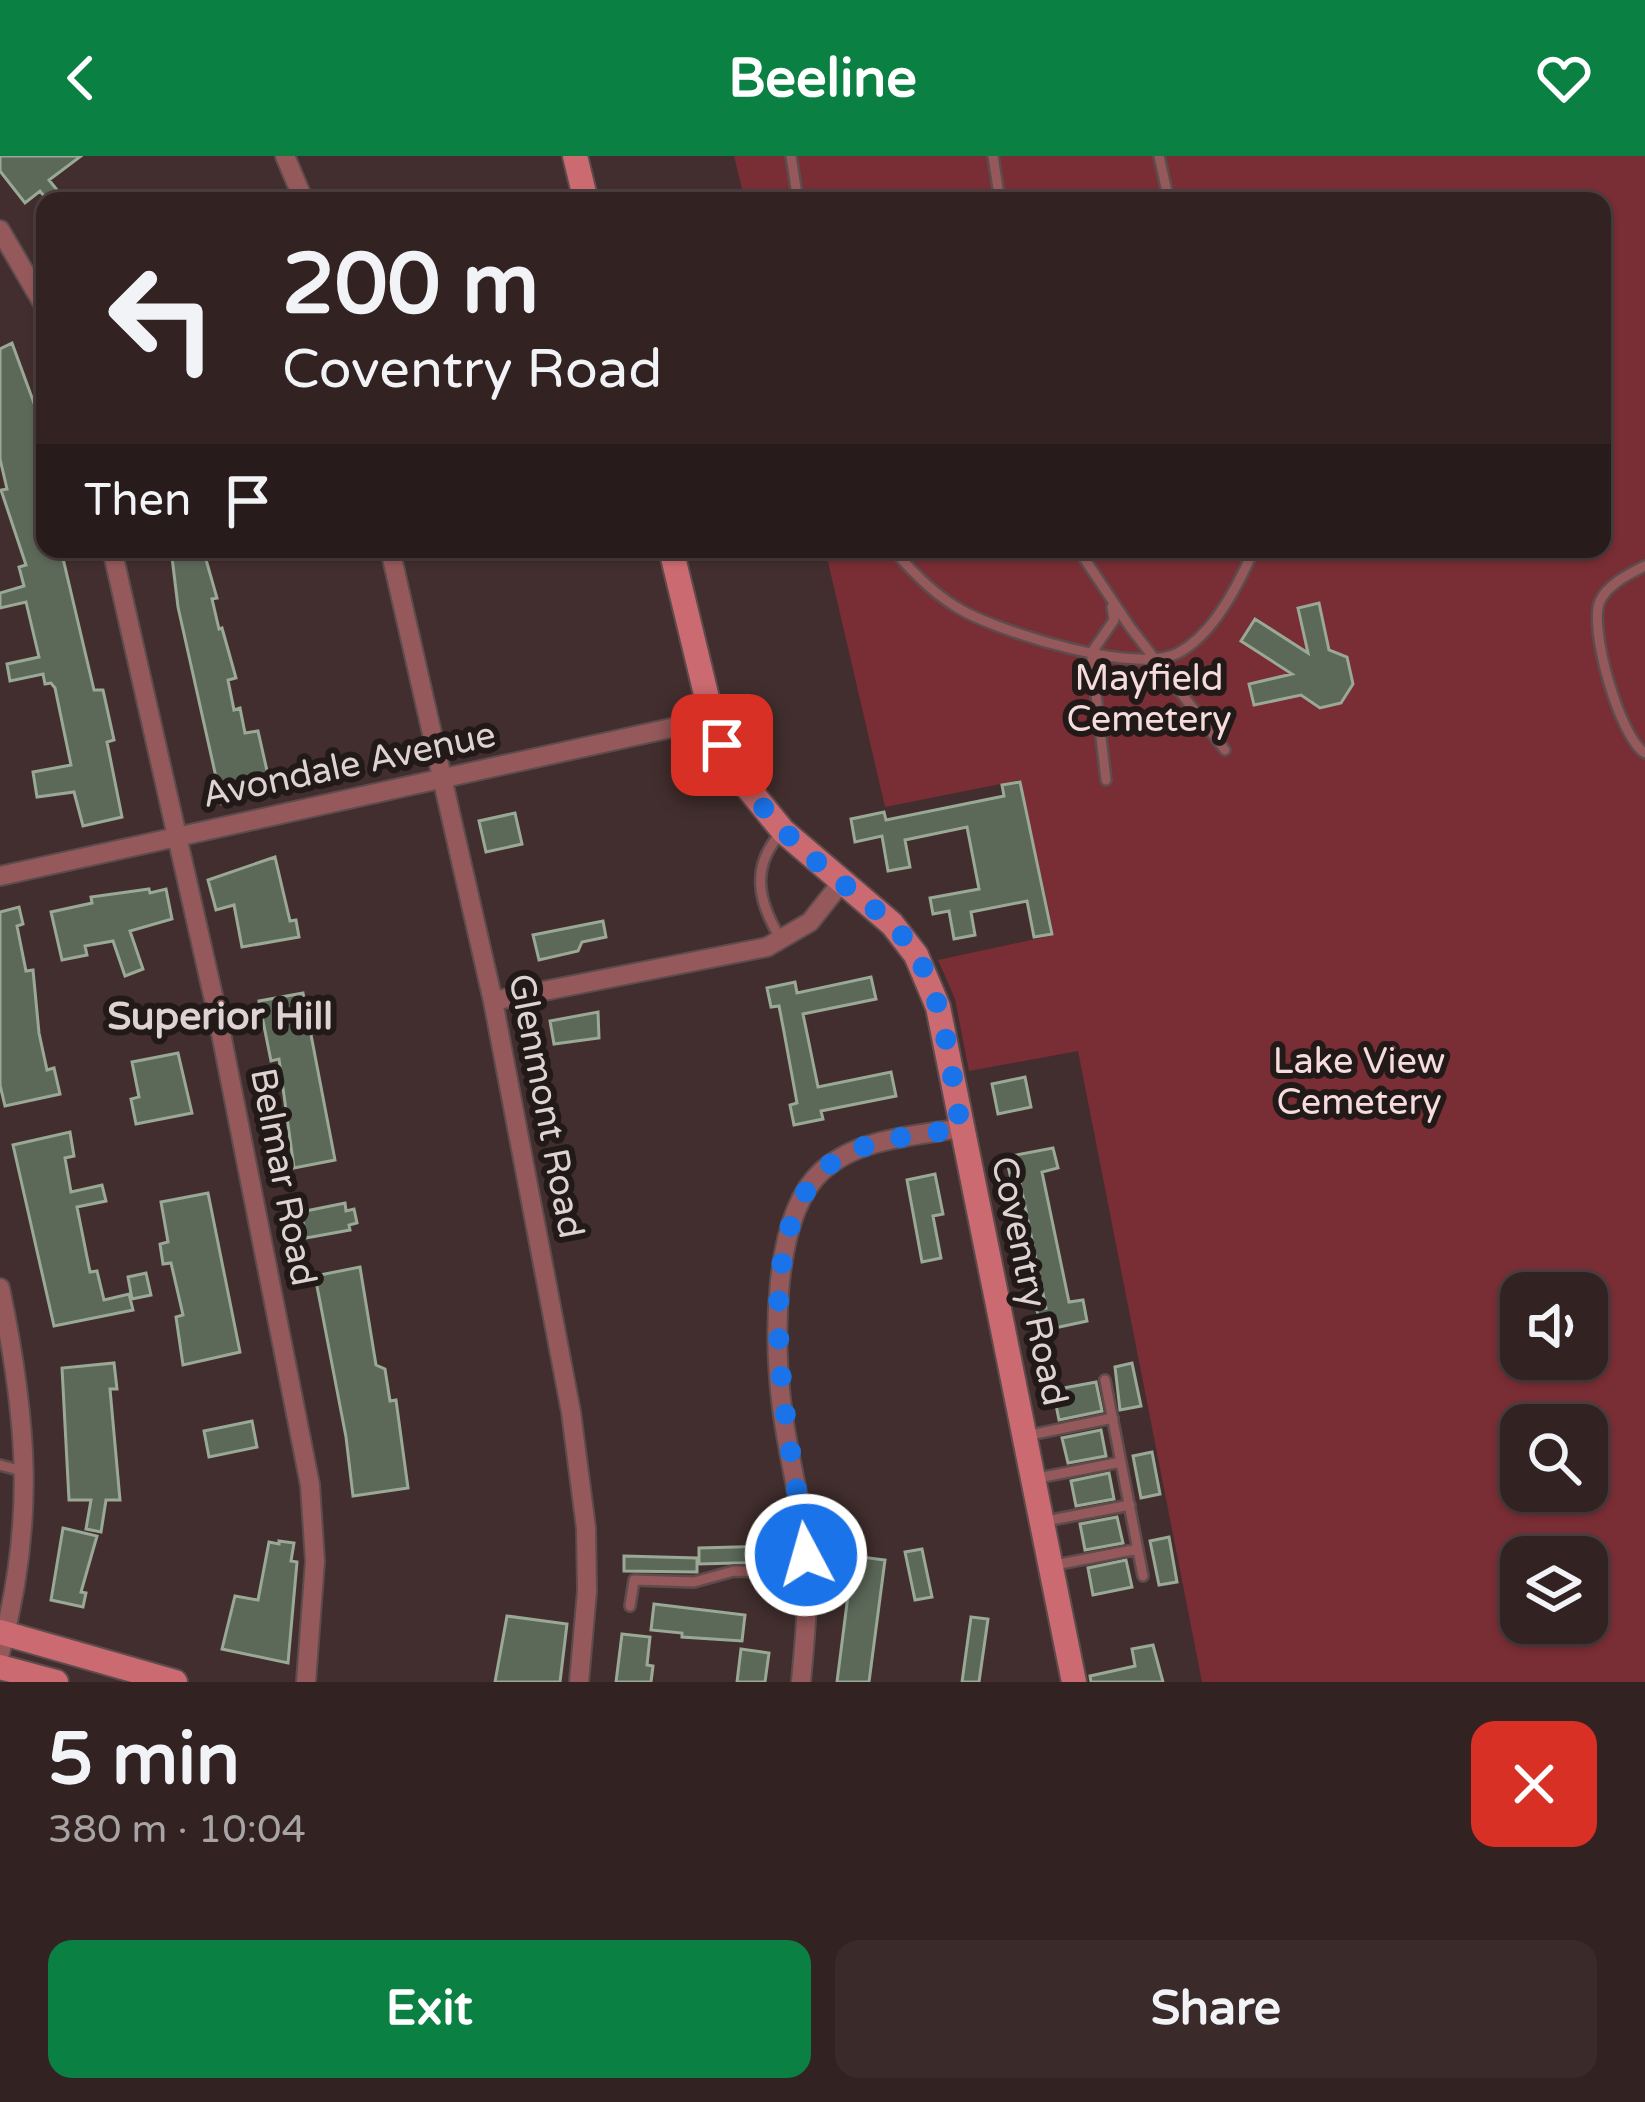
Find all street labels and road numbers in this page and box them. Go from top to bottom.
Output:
street label: Avondale Avenue [198,713,500,817]
street label: Glenmont Road [499,970,593,1242]
street label: Belmar Road [241,1064,325,1290]
street label: Coventry Road [982,1153,1076,1409]

